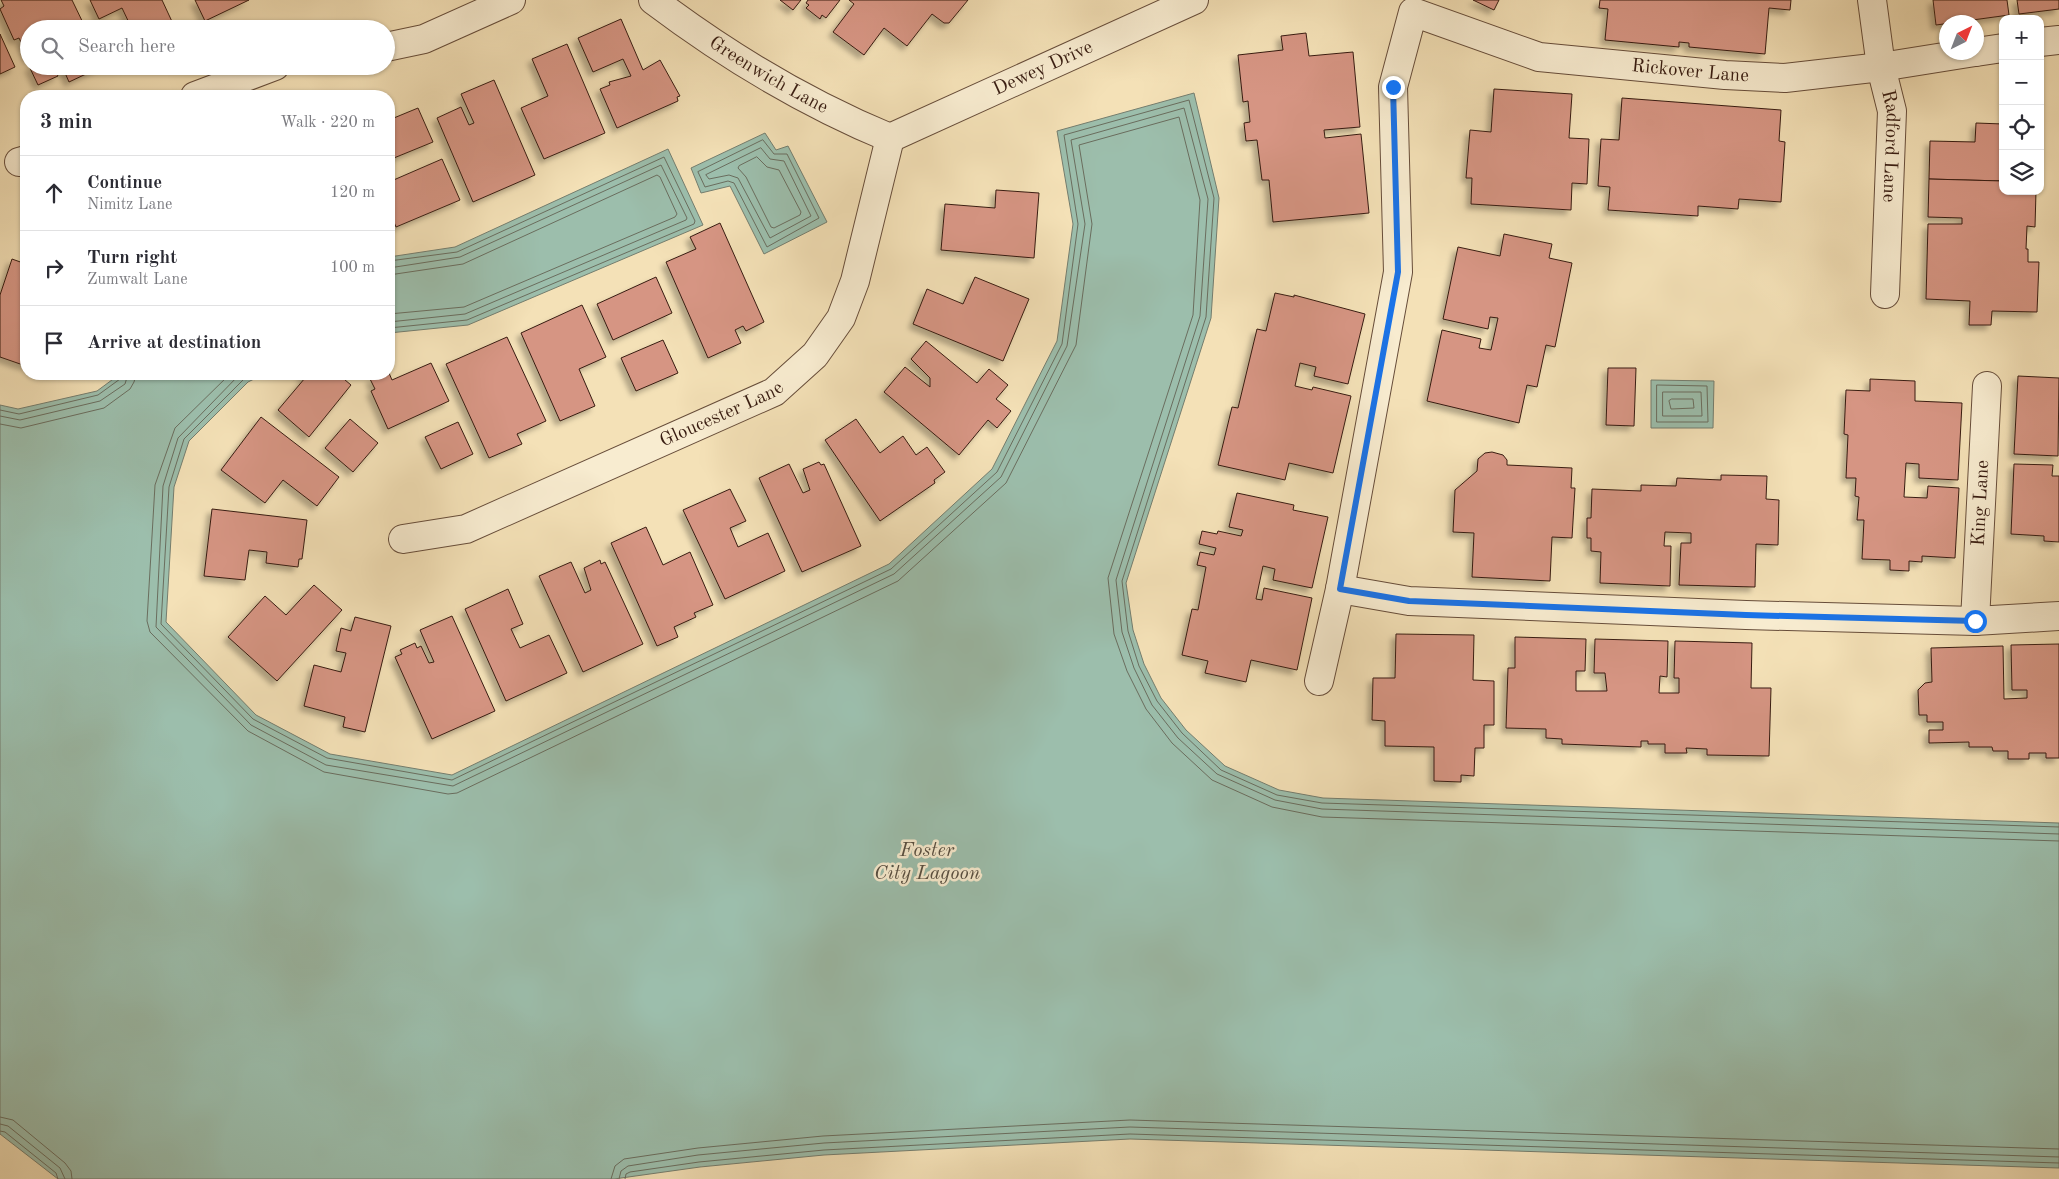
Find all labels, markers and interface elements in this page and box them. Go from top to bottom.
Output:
north arrow [1939,15,1984,60]
map controls [1999,15,2044,195]
button: + [1999,15,2044,60]
search box [20,20,395,75]
street label: Greenwich Lane [705,33,831,117]
icon: search [38,34,66,62]
text: Search here [78,38,175,57]
street label: Dewey Drive [990,38,1096,99]
street label: Rickover Lane [1631,57,1749,86]
button: − [1999,60,2044,105]
route end [1382,76,1405,99]
street label: Radford Lane [1878,88,1902,203]
button: locate [1999,105,2044,150]
text: 3 min [40,112,93,133]
text: Walk · 220 m [280,115,375,131]
button: layers [1999,150,2044,195]
text: Continue [87,174,162,193]
icon: ahead [40,179,68,207]
text: 120 m [330,185,375,201]
text: Nimitz Lane [87,197,172,213]
text: Turn right [87,249,177,268]
icon: right [40,254,68,282]
text: 100 m [330,260,375,276]
text: Zumwalt Lane [87,272,188,288]
icon: arrive [40,329,68,357]
text: Arrive at destination [87,334,261,353]
street label: Gloucester Lane [657,378,788,451]
street label: King Lane [1969,459,1993,547]
route start [1964,610,1987,633]
water label: Foster City Lagoon [874,841,980,884]

